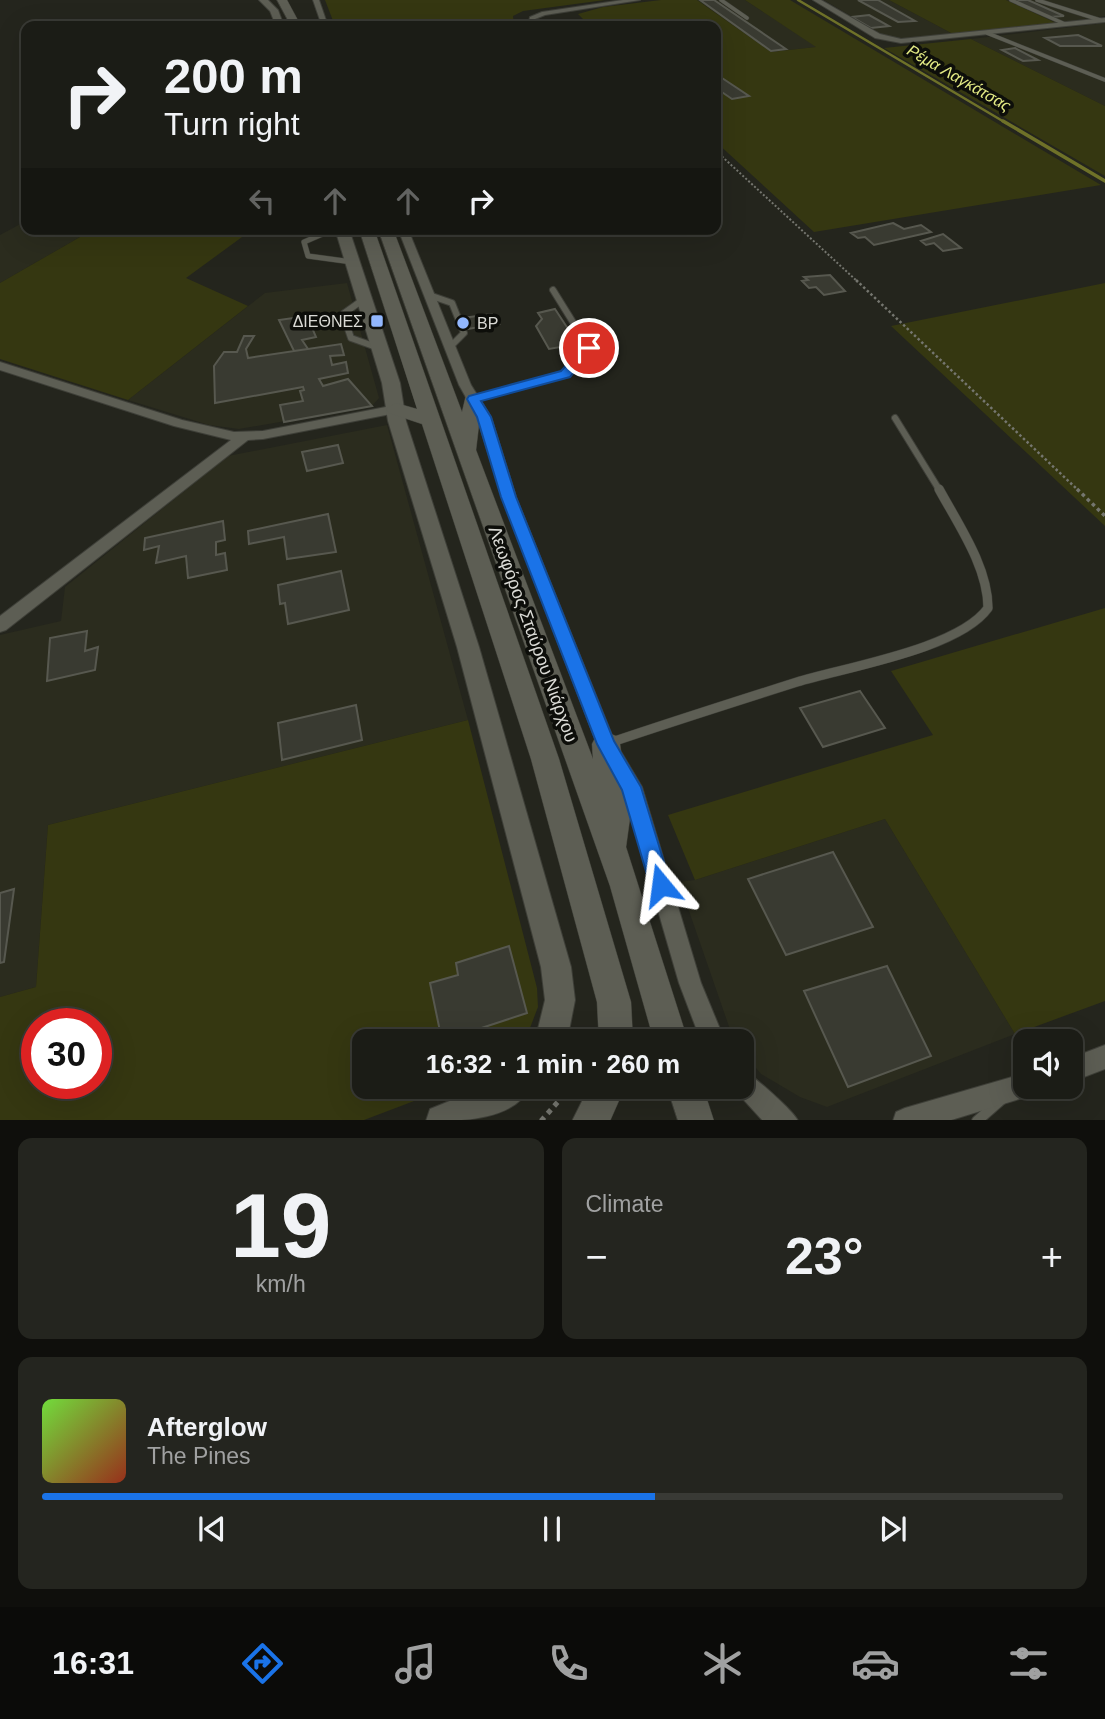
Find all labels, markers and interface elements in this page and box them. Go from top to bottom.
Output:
water label: Ρέμα Λαγκάτσας [904,41,1014,115]
icon: right [49,49,140,140]
text: 200 m [164,49,303,103]
text: Turn right [164,106,300,142]
icon: left [243,182,281,220]
icon: ahead [316,182,354,220]
icon: ahead [389,182,427,220]
icon: right [462,182,500,220]
place label: ΔΙΕΘΝΕΣ [293,313,363,330]
marker: ΔΙΕΘΝΕΣ [369,313,385,329]
marker: BP [455,315,471,331]
place label: BP [477,315,498,332]
pin [559,318,619,378]
icon: arrive [570,329,608,367]
street label: Λεωφόρος Σταύρου Νιάρχου [485,523,581,745]
position arrow [624,848,698,922]
speed limit sign: 30 [21,1008,112,1099]
map controls [1013,1029,1083,1099]
button: sound [1013,1029,1083,1099]
text: 16:32 · 1 min · 260 m [426,1049,680,1079]
text: 19 [230,1175,331,1276]
text: Climate [586,1191,663,1217]
text: 23° [785,1227,864,1285]
text: − [586,1236,608,1278]
text: + [1041,1236,1063,1278]
text: km/h [256,1271,306,1297]
text: Afterglow [147,1412,267,1442]
text: The Pines [147,1443,251,1469]
icon: previous [193,1510,231,1548]
icon: pause [533,1510,571,1548]
icon: next [874,1510,912,1548]
icon: directions [238,1639,287,1688]
icon: music [391,1639,440,1688]
icon: phone [544,1639,593,1688]
icon: climate [698,1639,747,1688]
icon: car [851,1639,900,1688]
icon: filters [1004,1639,1053,1688]
text: 16:31 [52,1645,134,1681]

